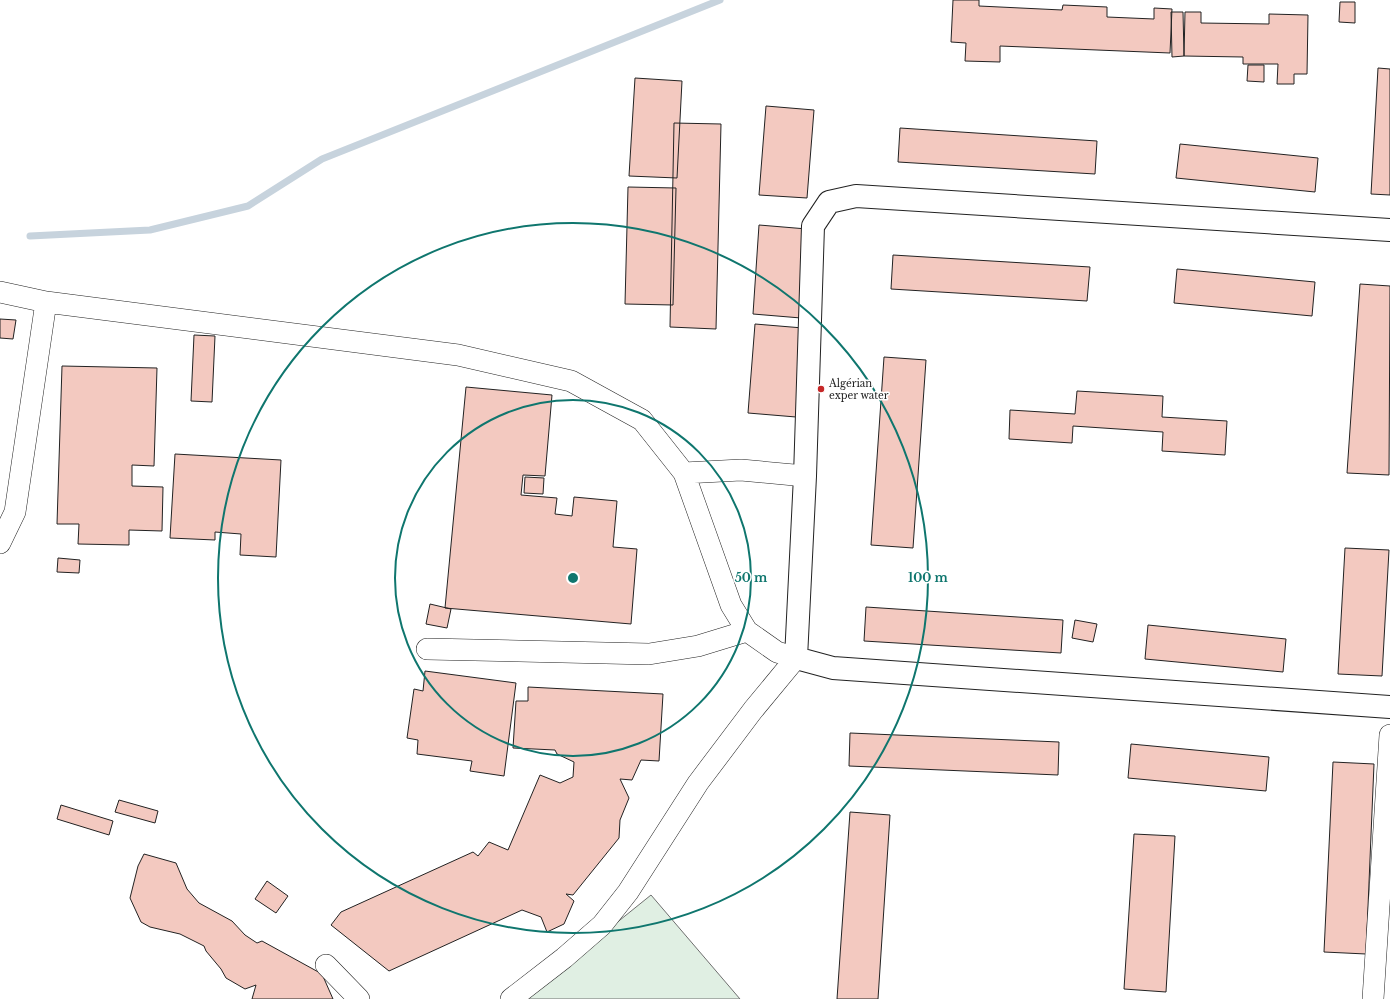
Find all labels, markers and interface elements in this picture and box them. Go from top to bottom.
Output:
place label: Algérian exper water [828,377,889,402]
marker: Algérian exper water [816,384,826,394]
text: 50 m [735,570,768,585]
text: 100 m [908,570,949,585]
centre of rings [566,571,580,585]

